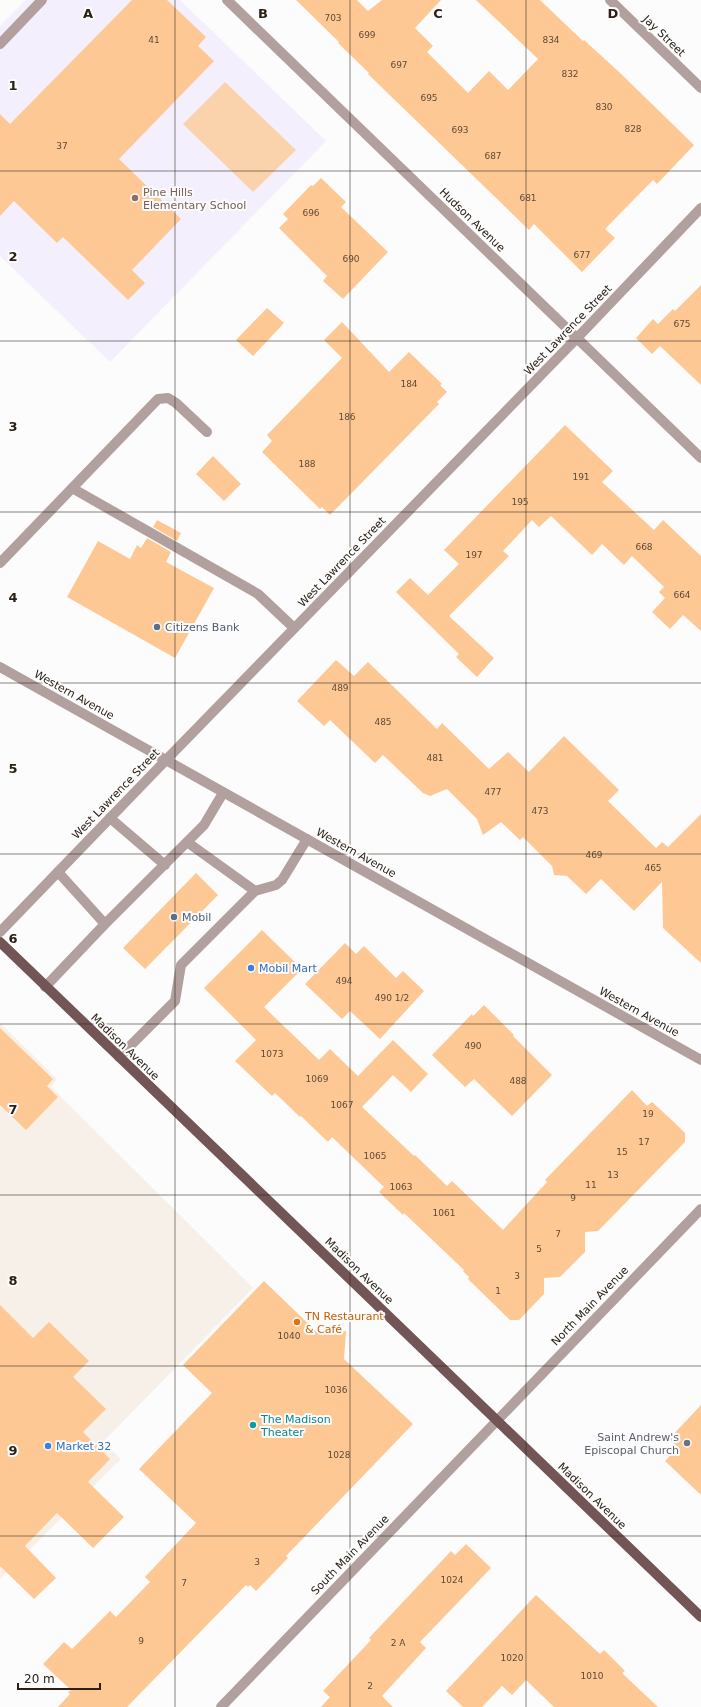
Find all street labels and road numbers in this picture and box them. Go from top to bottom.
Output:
street label: Jay Street [640,12,688,60]
street label: Hudson Avenue [437,185,508,255]
street label: West Lawrence Street [522,282,615,378]
street label: West Lawrence Street [296,514,389,610]
street label: Western Avenue [32,668,116,722]
street label: West Lawrence Street [70,746,163,842]
street label: Western Avenue [314,826,398,880]
street label: Western Avenue [597,985,681,1039]
street label: Madison Avenue [88,1011,162,1083]
street label: Madison Avenue [322,1235,396,1307]
street label: North Main Avenue [549,1264,631,1348]
street label: Madison Avenue [555,1460,629,1532]
street label: South Main Avenue [308,1512,392,1598]

